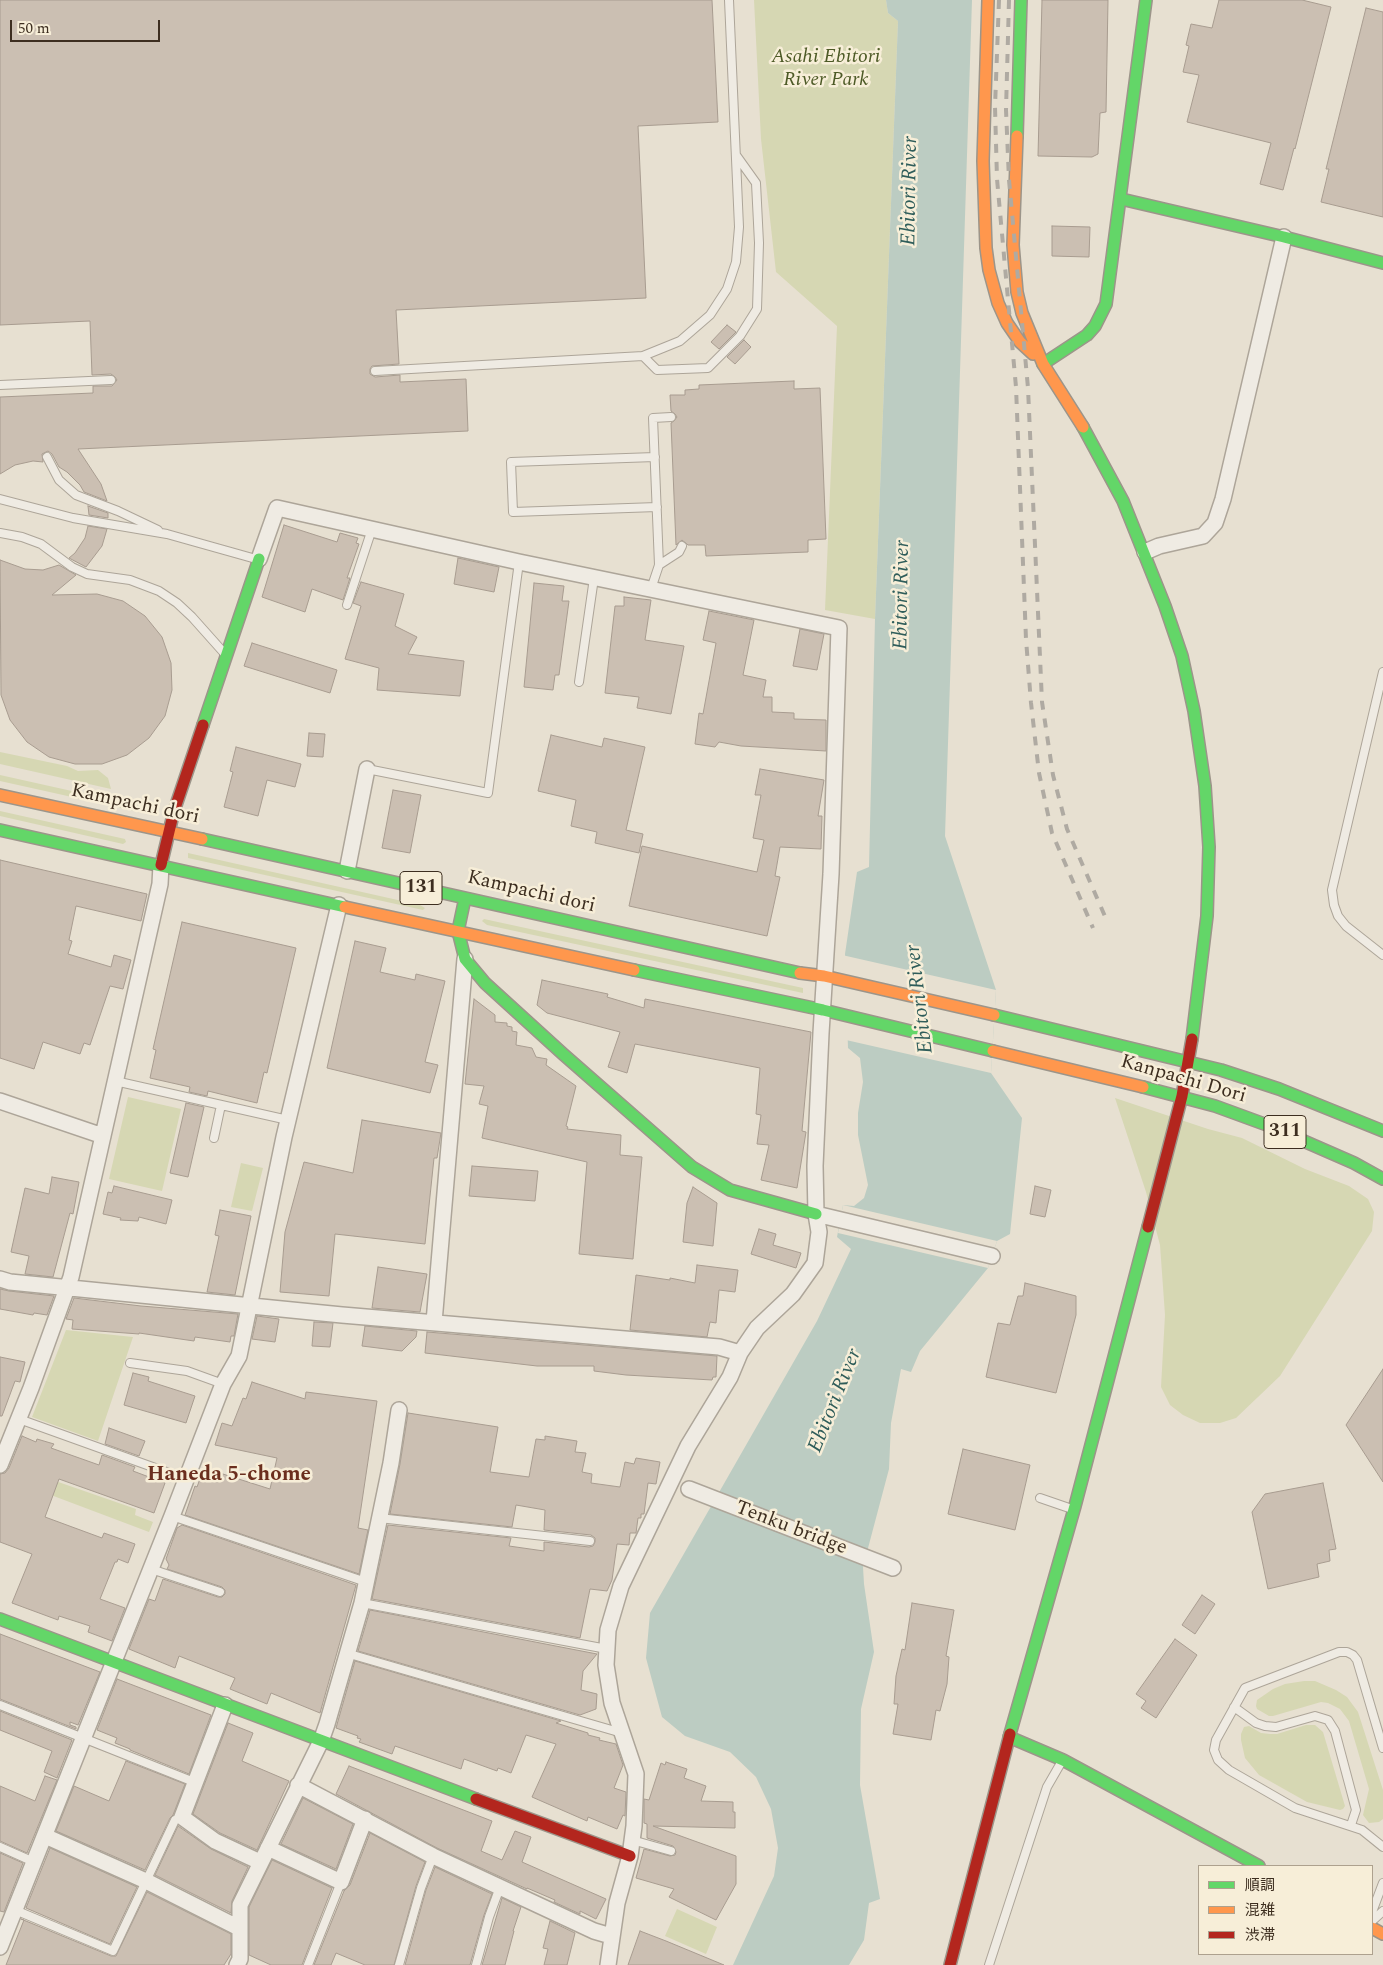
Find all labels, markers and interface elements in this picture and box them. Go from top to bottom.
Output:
scale bar [12,10,162,42]
text: 50 m [18,17,50,40]
park label: Asahi Ebitori River Park [771,46,881,93]
water label: Ebitori River [897,136,925,246]
water label: Ebitori River [889,540,917,650]
street label: Kampachi dori [69,780,201,830]
street label: Kampachi dori [465,867,597,919]
road number: 131 [400,871,442,904]
water label: Ebitori River [902,943,940,1055]
street label: Kanpachi Dori [1117,1051,1249,1109]
road number: 311 [1264,1116,1306,1148]
water label: Ebitori River [804,1345,868,1457]
district label: Haneda 5-chome [147,1463,311,1489]
street label: Tenku bridge [732,1497,850,1561]
legend [1198,1865,1373,1955]
text: 順調 [1245,1874,1275,1897]
text: 混雑 [1245,1899,1275,1922]
text: 渋滞 [1245,1924,1275,1947]

